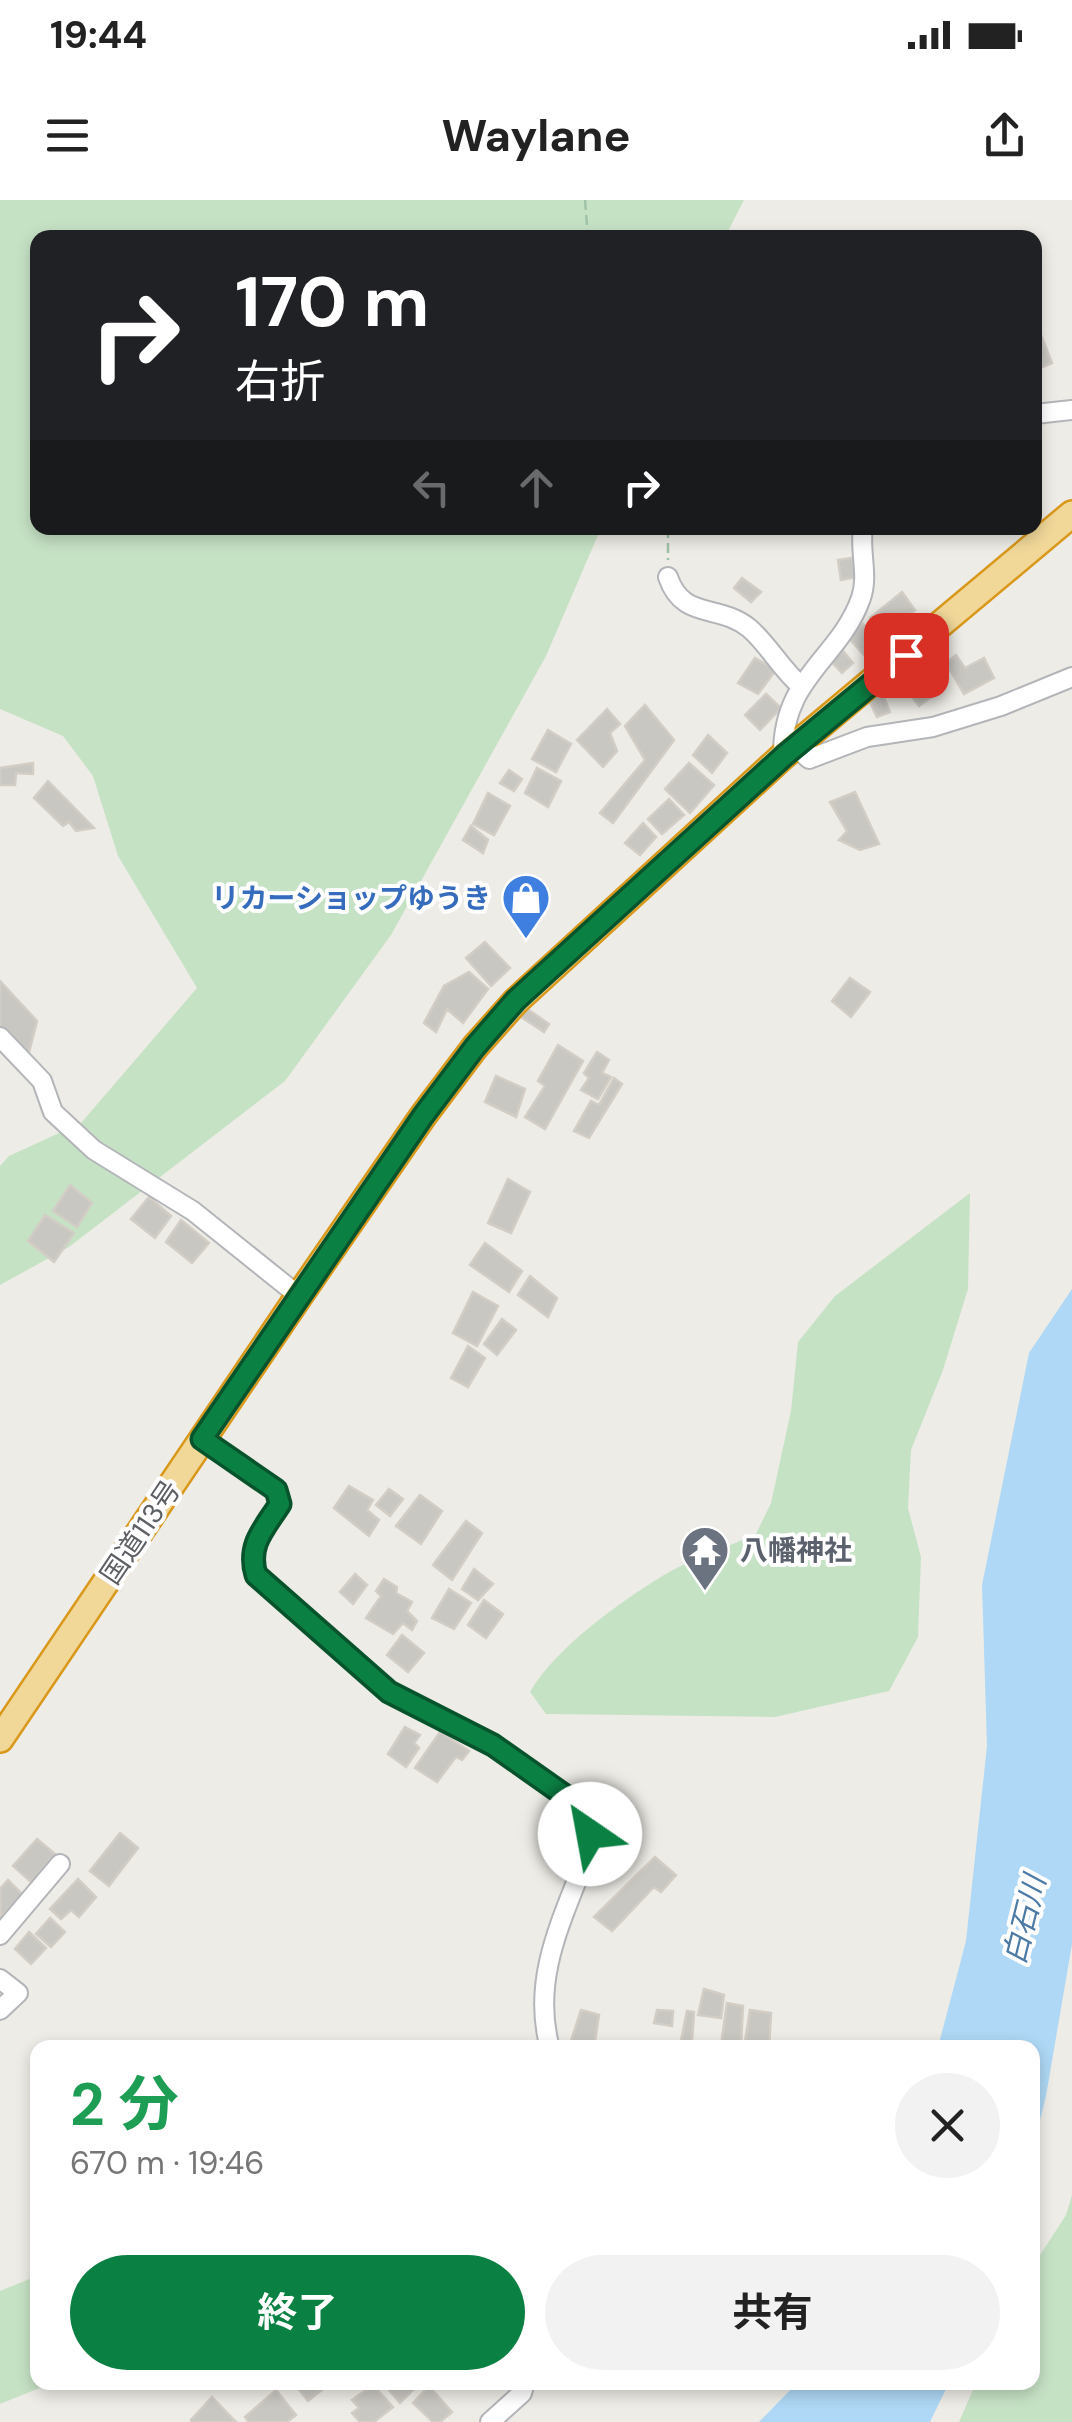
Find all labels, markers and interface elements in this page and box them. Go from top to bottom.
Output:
text: 19:44 [50,10,147,60]
text: Waylane [441,106,631,165]
icon: menu [40,108,95,163]
icon: share [977,108,1032,163]
text: 170 m [235,257,429,348]
icon: right [70,270,200,400]
text: 右折 [235,352,325,411]
icon: left [404,460,459,515]
icon: ahead [509,460,564,515]
icon: right [614,460,669,515]
pin [864,613,949,698]
icon: arrive [879,628,934,683]
shop icon: リカーショップゆうき [500,872,552,940]
place label: リカーショップゆうき [212,880,491,917]
street label: 国道113号 [92,1473,189,1592]
temple icon: 八幡神社 [679,1524,731,1592]
place label: 八幡神社 [740,1532,852,1569]
position arrow [538,1782,642,1886]
water label: 白石川 [995,1869,1055,1968]
text: 2 分 [70,2065,179,2144]
button: close [895,2073,1000,2178]
text: 670 m · 19:46 [70,2142,264,2184]
button: 終了 [70,2255,525,2370]
button: 共有 [545,2255,1000,2370]

